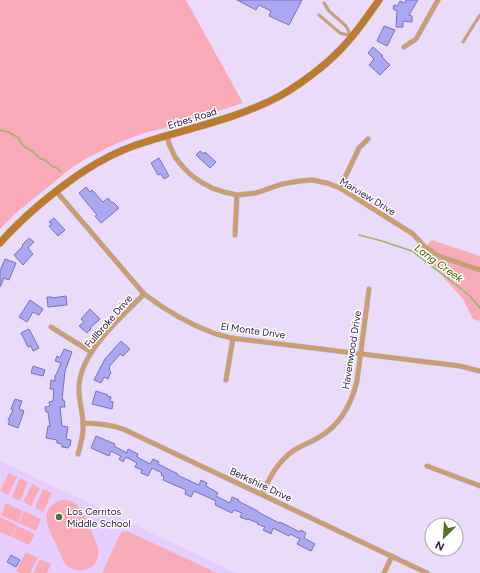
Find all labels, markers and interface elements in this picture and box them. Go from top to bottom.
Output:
street label: Erbes Road [166,105,218,132]
street label: Marview Drive [337,175,399,219]
water label: Lang Creek [412,242,466,286]
street label: Fullbroke Drive [82,292,135,351]
street label: Havenwood Drive [339,309,364,390]
street label: El Monte Drive [220,320,287,342]
street label: Berkshire Drive [228,464,294,505]
place label: Los Cerritos Middle School [67,505,131,530]
marker: Los Cerritos Middle School [54,512,64,522]
north arrow [424,517,464,557]
text: N [433,538,447,553]

